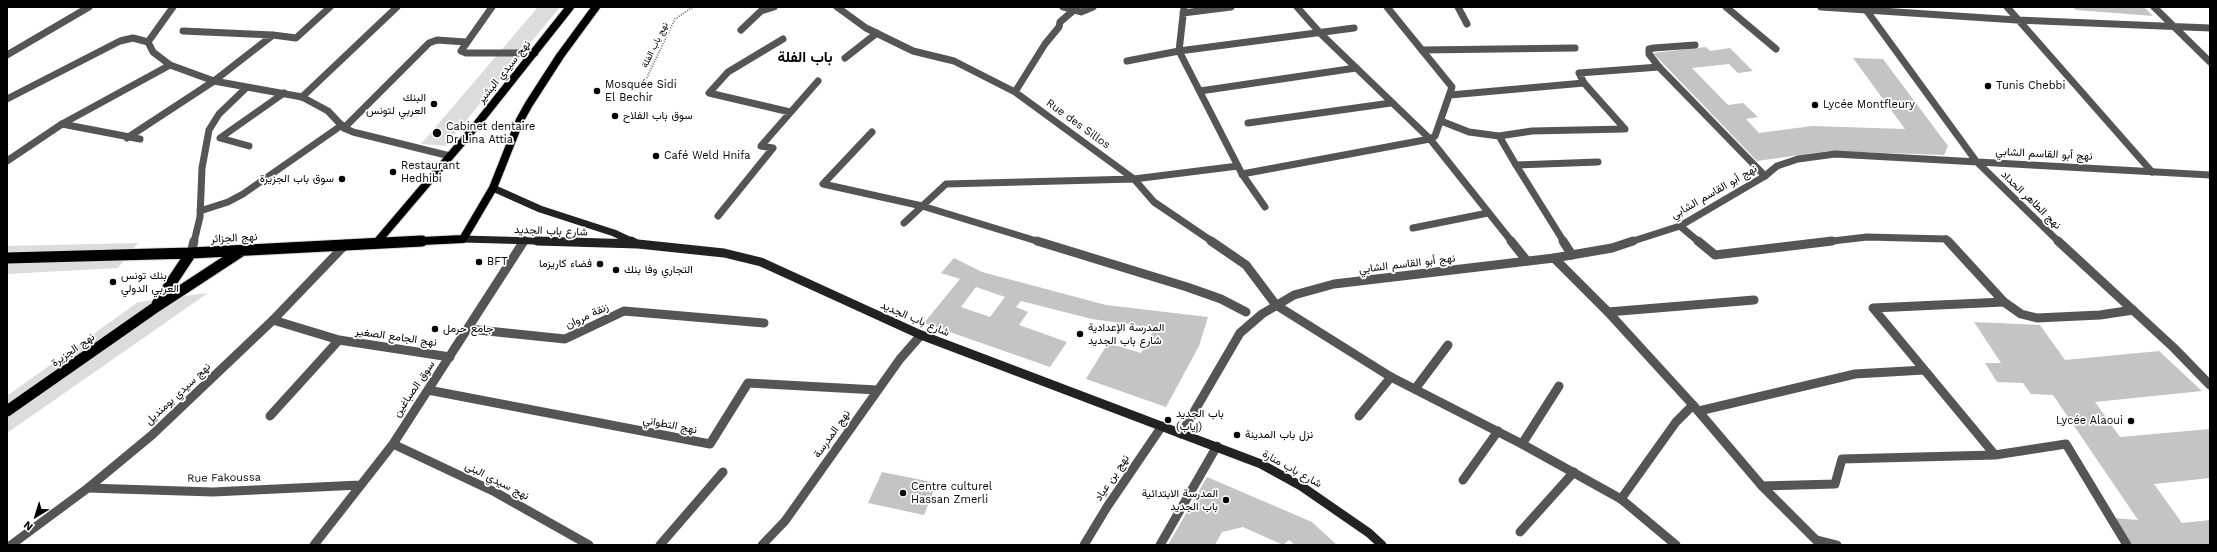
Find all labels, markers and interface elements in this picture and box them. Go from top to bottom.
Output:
street label: نهج باب الفلة [639,21,671,69]
street label: نهج سيدي البشير [475,38,533,106]
district label: باب الفلة [777,49,833,67]
place label: Mosquée Sidi El Bechir [605,78,677,104]
place label: Tunis Chebbi [1996,79,2065,93]
marker: Tunis Chebbi [1983,81,1993,91]
marker: Mosquée Sidi El Bechir [592,86,602,96]
place label: البنك العربي لتونس [366,91,426,117]
street label: Rue des Sillos [1043,96,1113,152]
place label: Lycée Montfleury [1823,98,1915,112]
marker: البنك العربي لتونس [429,99,439,109]
marker: Lycée Montfleury [1810,100,1820,110]
place label: سوق باب الفلاح [623,109,693,123]
marker: سوق باب الفلاح [610,111,620,121]
place label: Cabinet dentaire Dr Lina Attia [446,120,535,146]
marker: Cabinet dentaire Dr Lina Attia [431,127,443,139]
street label: نهج أبو القاسم الشابي [1995,145,2093,163]
place label: Café Weld Hnifa [664,149,751,163]
marker: Café Weld Hnifa [651,151,661,161]
place label: Restaurant Hedhibi [401,159,460,185]
street label: نهج أبو القاسم الشابي [1669,162,1759,222]
marker: Restaurant Hedhibi [388,167,398,177]
street label: نهج الطاهر الحداد [1998,168,2064,232]
place label: سوق باب الجزيرة [260,172,334,186]
marker: سوق باب الجزيرة [337,174,347,184]
street label: شارع باب الجديد [514,223,588,239]
street label: نهج الجزائر [210,230,258,246]
street label: نهج أبو القاسم الشابي [1358,252,1456,276]
place label: BFT [487,255,508,269]
marker: BFT [474,257,484,267]
place label: فضاء كاريزما [539,257,592,271]
marker: فضاء كاريزما [595,259,605,269]
place label: التجاري وفا بنك [624,263,693,277]
marker: التجاري وفا بنك [611,265,621,275]
place label: بنك تونس العربي الدولي [121,269,179,295]
marker: بنك تونس العربي الدولي [108,277,118,287]
street label: شارع باب الجديد [878,299,952,339]
street label: زنقة مروان [563,300,611,332]
place label: المدرسة الإعدادية شارع باب الجديد [1088,321,1164,347]
place label: جامع حرمل [443,322,493,336]
marker: جامع حرمل [430,324,440,334]
street label: نهج الجامع الصغير [354,325,438,349]
marker: المدرسة الإعدادية شارع باب الجديد [1075,329,1085,339]
street label: نهج الجزيرة [49,330,97,370]
street label: سوق الصباغين [390,358,438,420]
street label: نهج سيدي بومنديل [143,360,213,428]
place label: باب الجديد (إياب) [1176,407,1224,433]
street label: نهج المدرسة [811,408,853,460]
street label: نهج التطواني [642,413,698,437]
place label: Lycée Alaoui [2056,414,2123,428]
marker: باب الجديد (إياب) [1163,415,1173,425]
marker: Lycée Alaoui [2126,416,2136,426]
place label: نزل باب المدينة [1245,428,1313,442]
marker: نزل باب المدينة [1232,430,1242,440]
street label: شارع باب منارة [1260,447,1324,491]
street label: نهج بن عياد [1092,452,1132,504]
street label: نهج سيدي البنى [463,459,531,503]
street label: Rue Fakoussa [187,471,261,485]
place label: Centre culturel Hassan Zmerli [911,480,992,506]
place label: المدرسة الابتدائية باب الجديد [1142,487,1218,513]
marker: Centre culturel Hassan Zmerli [898,488,908,498]
marker: المدرسة الابتدائية باب الجديد [1221,495,1231,505]
north arrow [16,496,56,536]
text: N [21,518,36,533]

